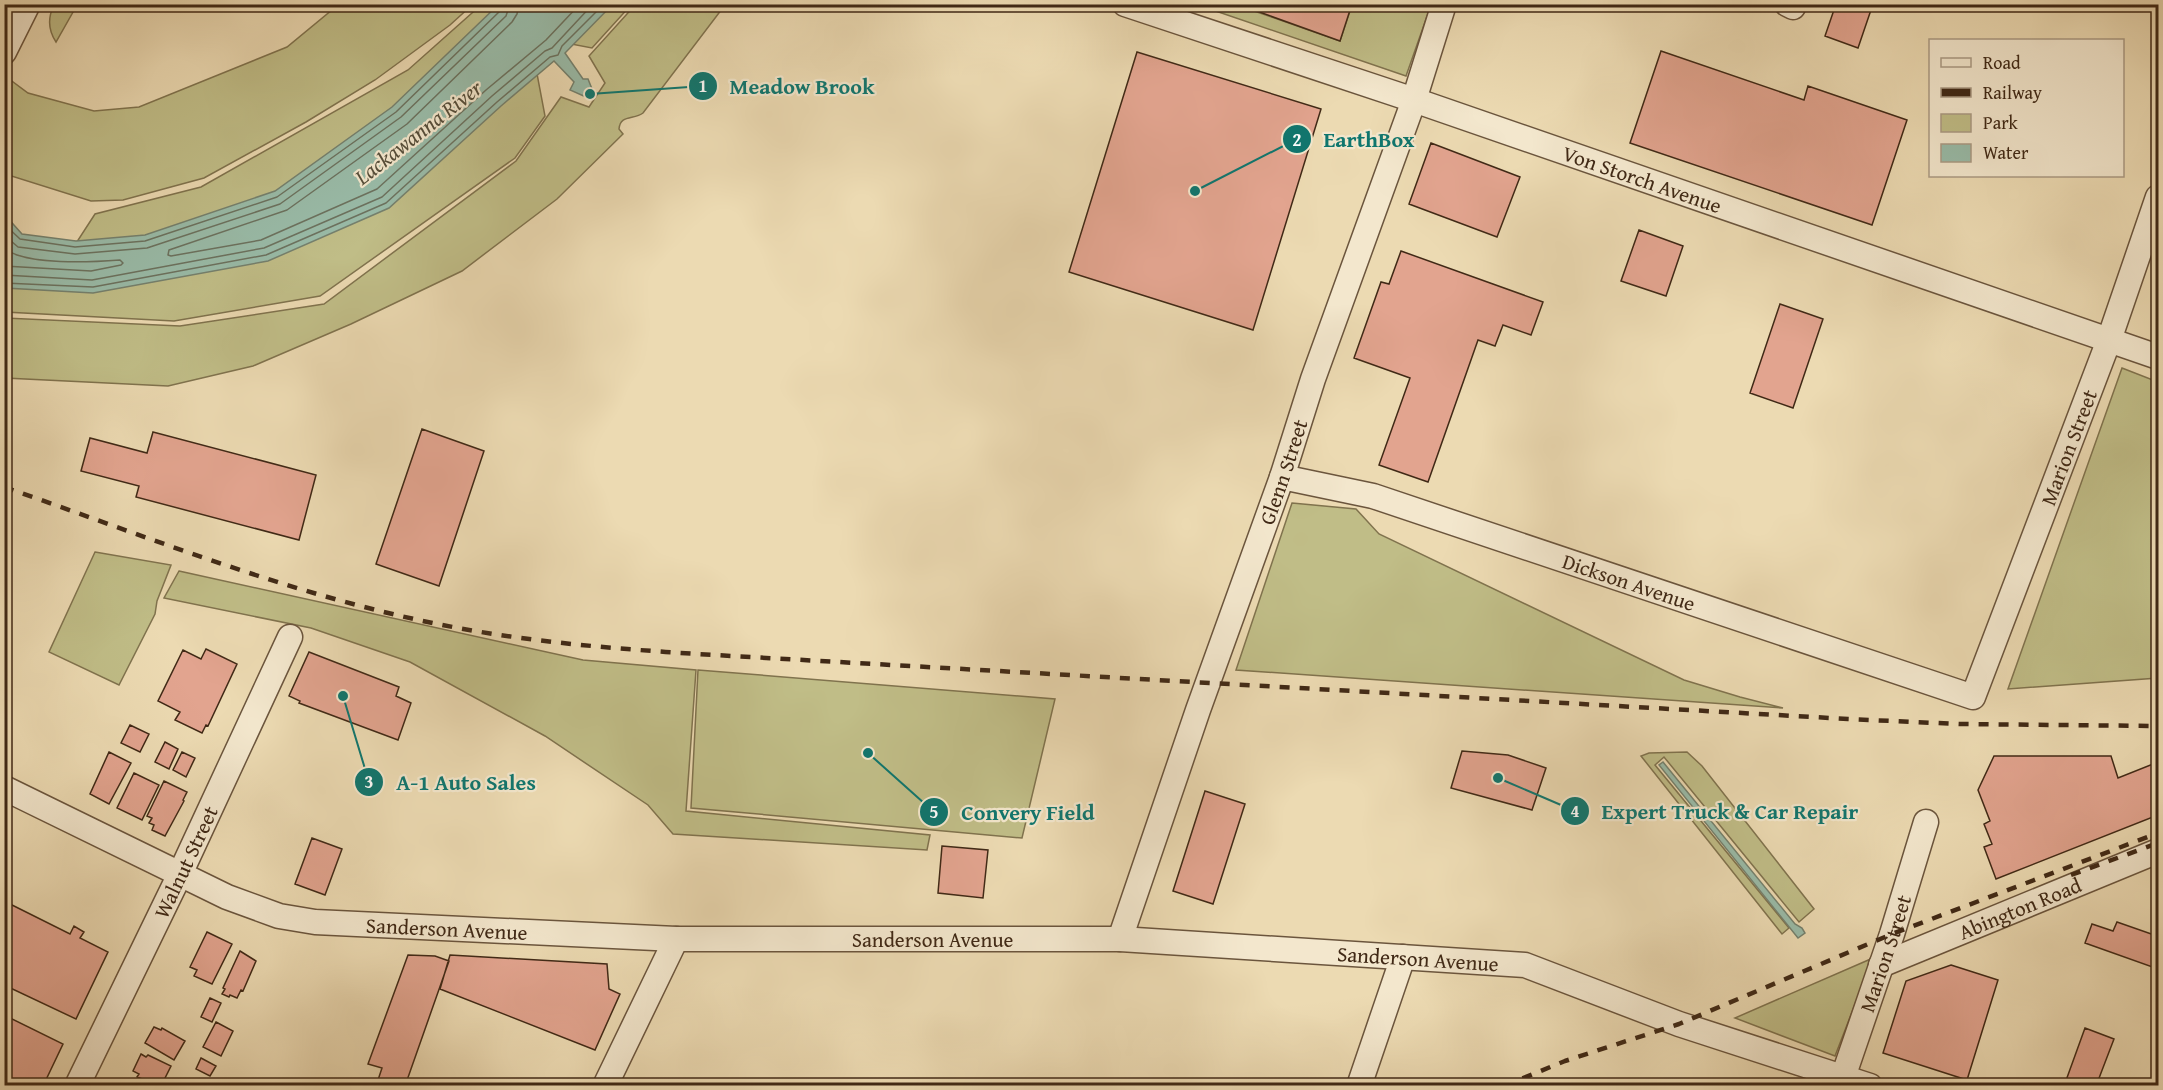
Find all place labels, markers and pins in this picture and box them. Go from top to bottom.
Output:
callout: Meadow Brook [688,66,887,106]
callout: EarthBox [1282,119,1427,159]
callout: A-1 Auto Sales [354,762,548,802]
callout: Expert Truck & Car Repair [1560,791,1871,831]
callout: Convery Field [919,792,1107,832]

